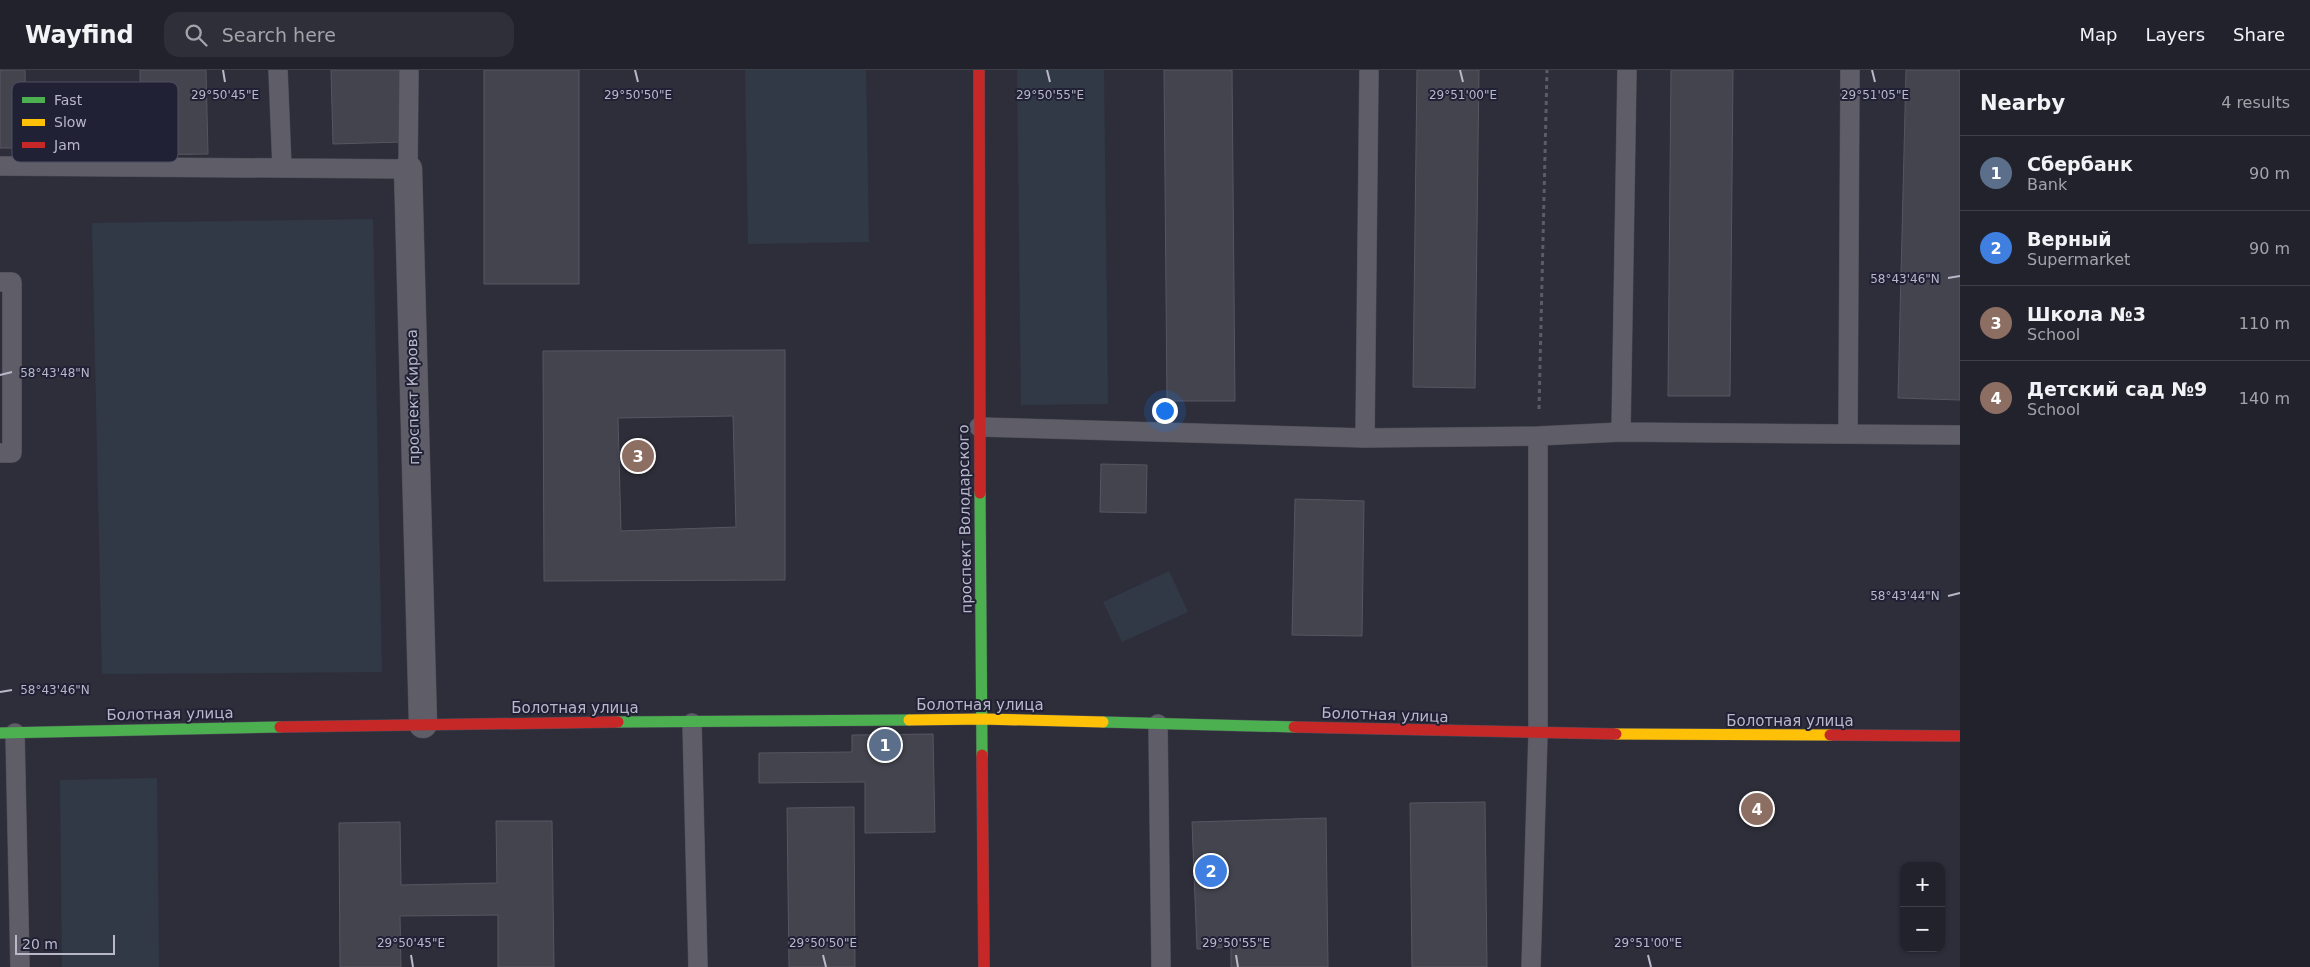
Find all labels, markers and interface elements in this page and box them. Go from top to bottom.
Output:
search box [164,12,514,57]
text: Wayfind [25,21,134,49]
icon: search [182,21,210,49]
text: Search here [222,24,336,46]
text: Map [2079,24,2117,45]
text: Layers [2145,24,2205,45]
text: Share [2233,24,2285,45]
legend [12,82,178,162]
text: 29°50'45"E [191,88,259,102]
text: 29°50'50"E [604,88,672,102]
text: 29°50'55"E [1016,88,1084,102]
text: 29°51'00"E [1429,88,1497,102]
text: 29°51'05"E [1841,88,1909,102]
text: Nearby [1980,91,2065,115]
text: Fast [54,92,83,108]
text: 4 results [2221,93,2290,112]
text: Slow [54,114,87,130]
text: Jam [53,137,80,153]
text: Сбербанк [2027,153,2133,175]
text: 1 [1990,164,2002,183]
text: 90 m [2249,164,2290,183]
text: Bank [2027,175,2067,194]
text: Верный [2027,228,2112,250]
text: 2 [1990,239,2002,258]
text: 90 m [2249,239,2290,258]
text: Supermarket [2027,250,2130,269]
text: 58°43'46"N [1870,272,1940,286]
text: Школа №3 [2027,303,2146,325]
text: 3 [1990,314,2002,333]
text: 110 m [2239,314,2290,333]
text: School [2027,325,2080,344]
street label: проспект Кирова [403,329,423,465]
text: 58°43'48"N [20,366,90,380]
text: Детский сад №9 [2027,378,2207,400]
text: 4 [1990,389,2002,408]
text: 140 m [2239,389,2290,408]
your location [1152,398,1178,424]
text: School [2027,400,2080,419]
street label: проспект Володарского [954,424,976,614]
pin: 3 [622,437,654,475]
text: 58°43'44"N [1870,589,1940,603]
text: 58°43'46"N [20,683,90,697]
street label: Болотная улица [916,696,1044,714]
street label: Болотная улица [511,699,639,717]
street label: Болотная улица [106,704,234,724]
street label: Болотная улица [1321,704,1449,726]
street label: Болотная улица [1726,712,1854,730]
pin: 1 [869,726,901,764]
pin: 4 [1741,790,1773,828]
pin: 2 [1195,852,1227,890]
map controls [1900,862,1945,952]
button: + [1900,862,1945,907]
button: − [1900,907,1945,952]
scale bar [15,932,115,955]
text: 20 m [22,936,58,952]
text: 29°50'45"E [377,936,445,950]
text: 29°50'50"E [789,936,857,950]
text: 29°50'55"E [1202,936,1270,950]
text: 29°51'00"E [1614,936,1682,950]

